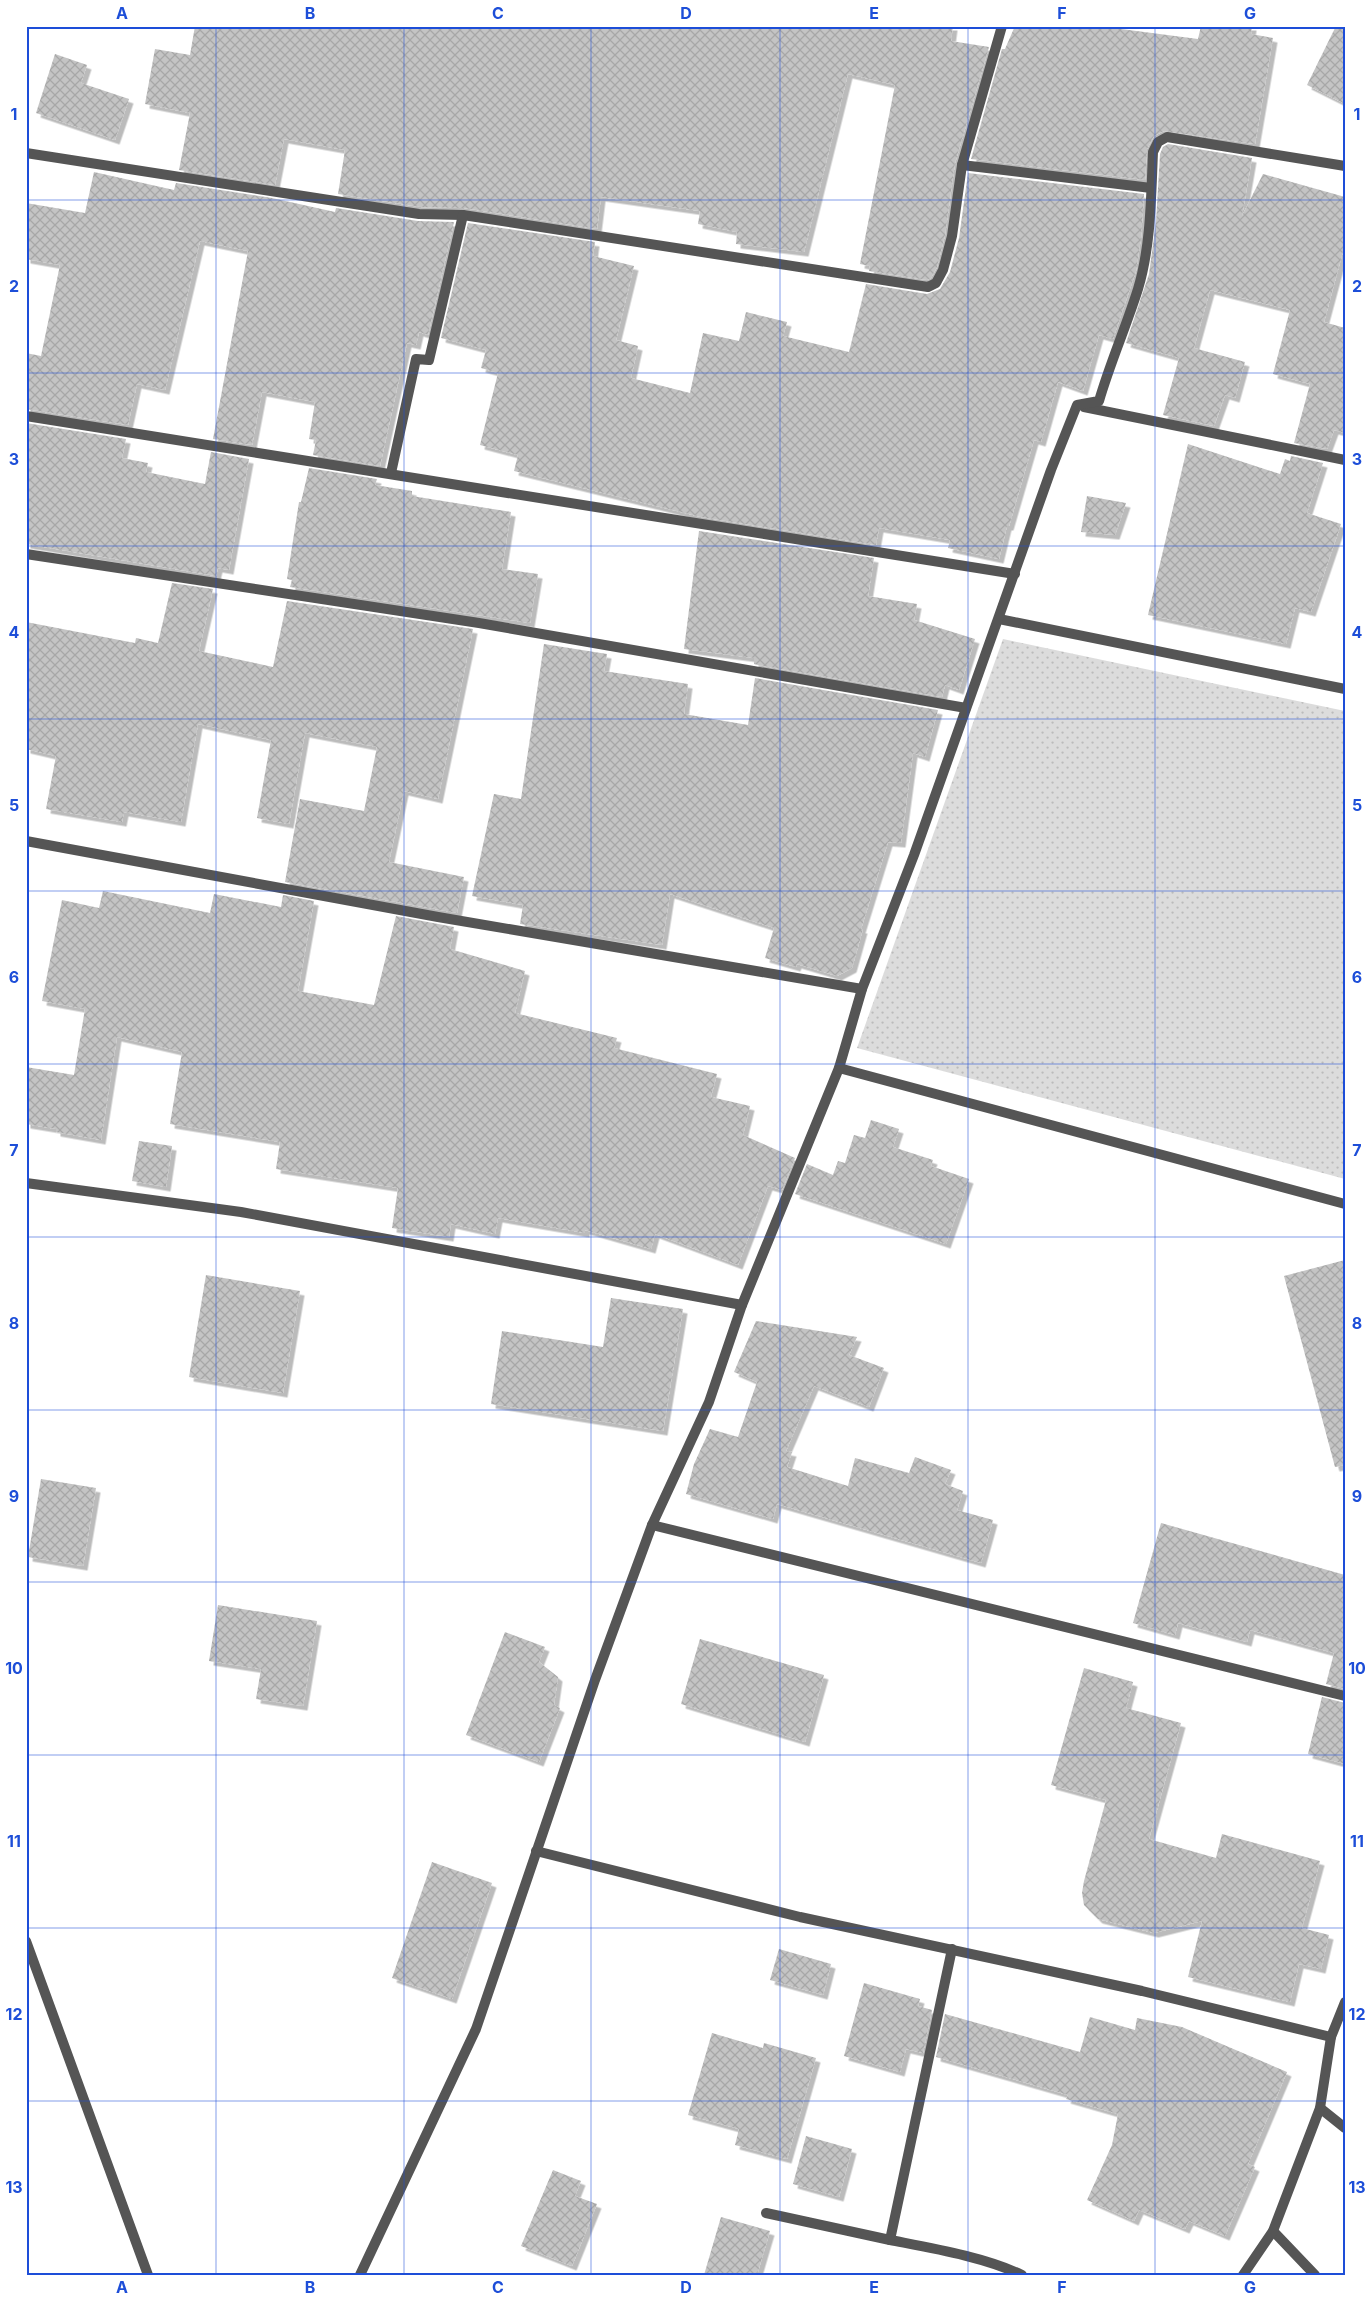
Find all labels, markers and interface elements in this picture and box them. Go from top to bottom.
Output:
text: A [116,3,128,23]
text: B [305,3,315,23]
text: C [492,3,504,23]
text: D [680,3,692,23]
text: E [869,3,879,23]
text: F [1057,3,1067,23]
text: G [1244,3,1256,23]
text: 1 [11,104,17,124]
text: 1 [1354,104,1360,124]
text: 2 [9,276,19,296]
text: 2 [1352,276,1362,296]
text: 3 [9,449,19,469]
text: 3 [1352,449,1362,469]
text: 4 [9,622,20,642]
text: 4 [1352,622,1363,642]
text: 5 [9,795,19,815]
text: 5 [1352,795,1362,815]
text: 6 [9,967,19,987]
text: 6 [1352,967,1362,987]
text: 7 [9,1140,19,1160]
text: 7 [1352,1140,1362,1160]
text: 8 [9,1313,19,1333]
text: 8 [1352,1313,1362,1333]
text: 9 [9,1486,19,1506]
text: 9 [1352,1486,1362,1506]
text: 10 [5,1658,23,1678]
text: 10 [1348,1658,1366,1678]
text: 11 [7,1831,21,1851]
text: 11 [1350,1831,1364,1851]
text: 12 [6,2004,22,2024]
text: 12 [1349,2004,1365,2024]
text: 13 [5,2177,23,2197]
text: 13 [1348,2177,1366,2197]
text: A [116,2277,128,2297]
text: B [305,2277,315,2297]
text: C [492,2277,504,2297]
text: D [680,2277,692,2297]
text: E [869,2277,879,2297]
text: F [1057,2277,1067,2297]
text: G [1244,2277,1256,2297]

